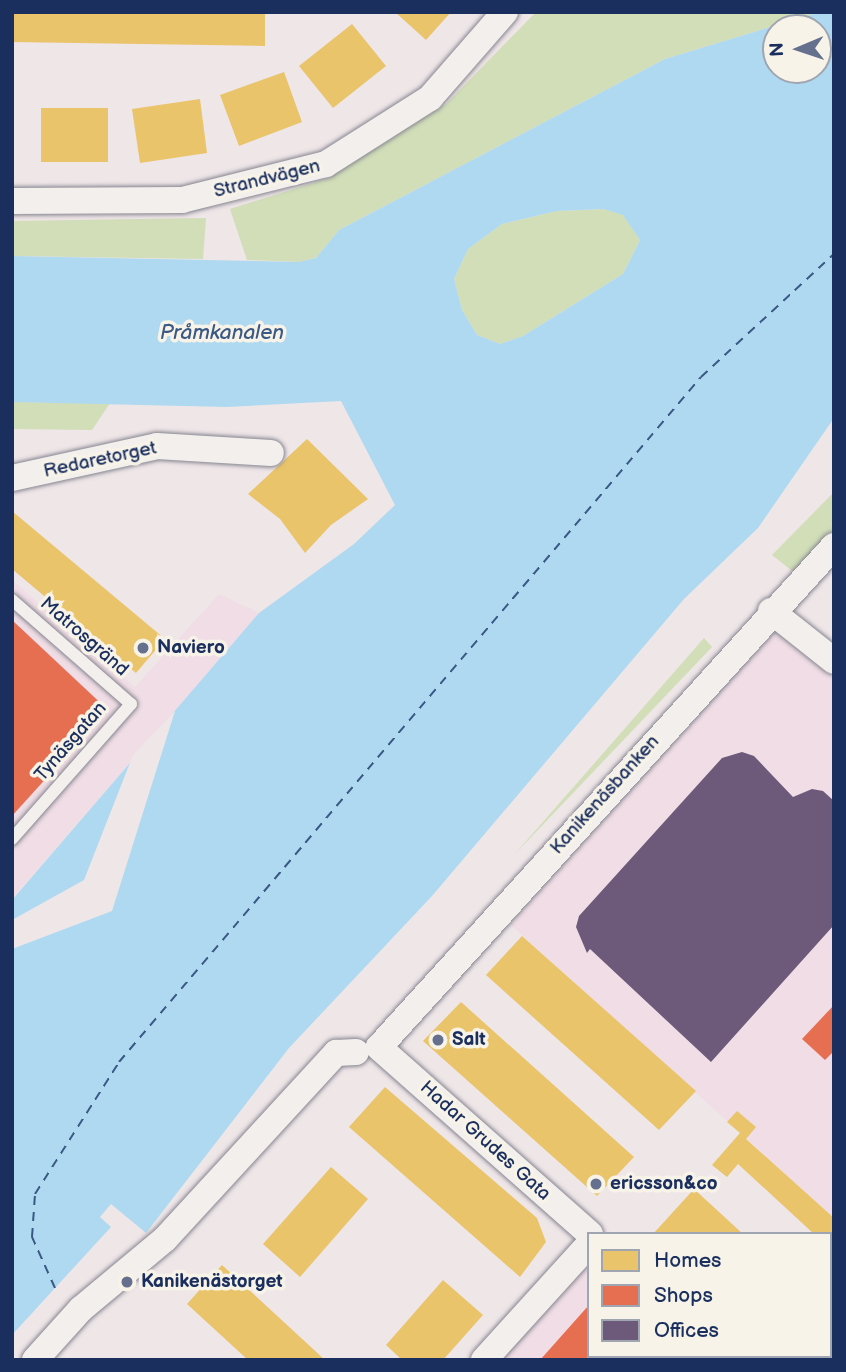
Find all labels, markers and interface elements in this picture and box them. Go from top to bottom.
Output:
north arrow [762,14,832,84]
text: N [766,42,789,57]
street label: Strandvägen [211,155,323,203]
water label: Pråmkanalen [160,320,284,346]
street label: Redaretorget [41,437,159,483]
street label: Matrosgränd [35,592,133,682]
place label: Naviero [157,637,225,659]
marker: Naviero [135,640,151,656]
street label: Tynäsgatan [30,698,112,786]
street label: Kanikenäsbanken [546,731,664,859]
place label: Salt [452,1029,486,1051]
marker: Salt [430,1032,446,1048]
street label: Hadar Grudes Gata [415,1076,555,1206]
place label: ericsson&co [610,1173,718,1195]
marker: ericsson&co [588,1176,604,1192]
legend [587,1232,832,1358]
text: Homes [654,1248,722,1273]
place label: Kanikenästorget [141,1271,283,1293]
marker: Kanikenästorget [119,1274,135,1290]
text: Shops [654,1283,713,1308]
text: Offices [654,1318,719,1343]

